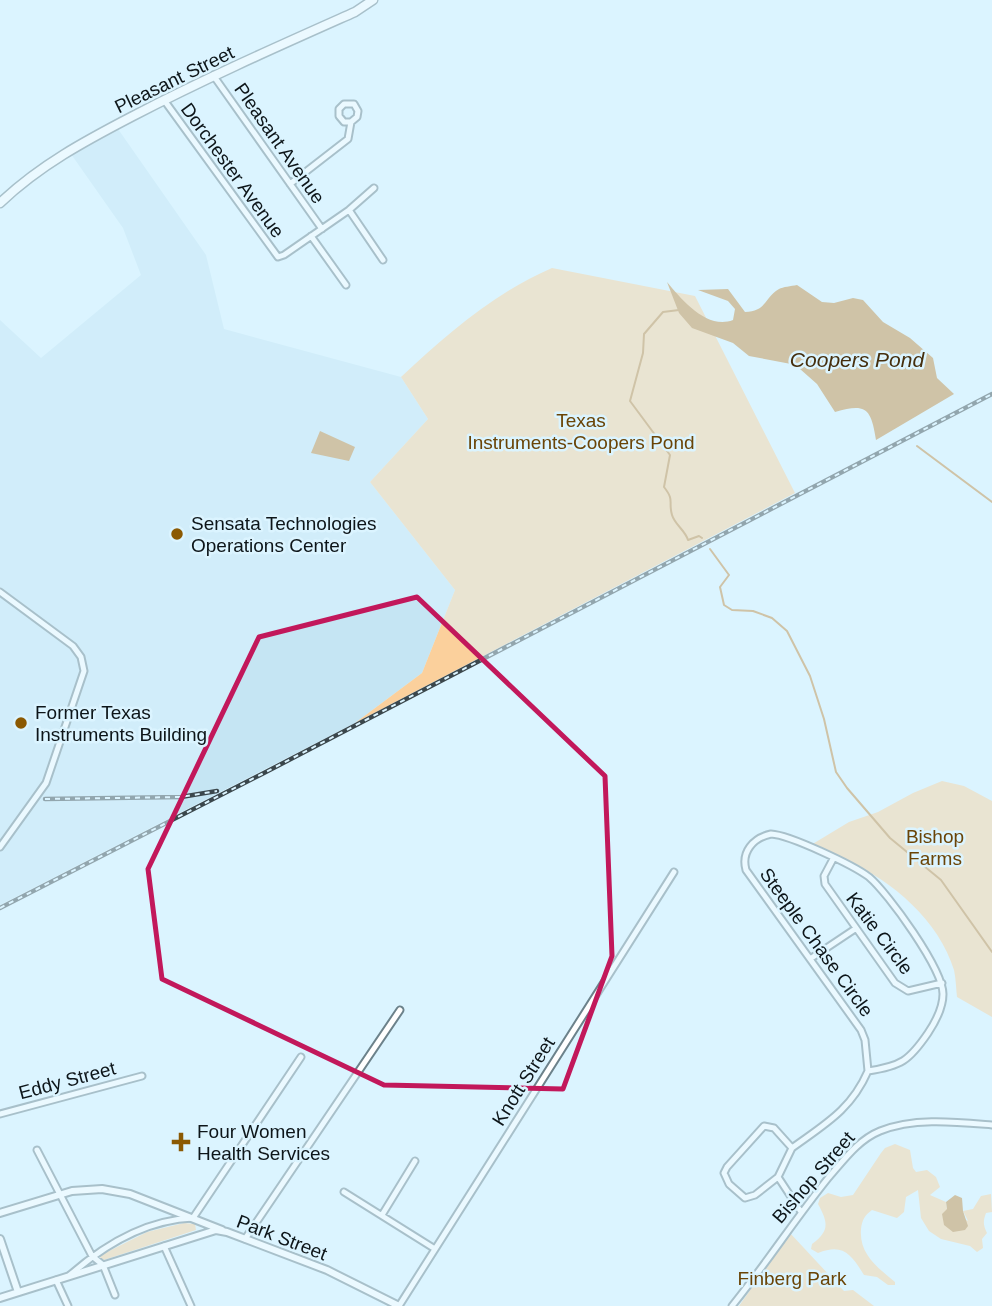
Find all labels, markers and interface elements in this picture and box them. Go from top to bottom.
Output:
street label: Pleasant Street [111,41,238,117]
street label: Pleasant Avenue [230,79,329,208]
street label: Dorchester Avenue [177,99,288,242]
water label: Coopers Pond [790,348,925,371]
park label: Texas Instruments-Coopers Pond [467,410,695,453]
place label: Sensata Technologies Operations Center [191,513,377,556]
marker: Sensata Technologies Operations Center [169,526,185,542]
place label: Former Texas Instruments Building [35,702,207,745]
marker: Former Texas Instruments Building [13,715,29,731]
park label: Bishop Farms [906,826,964,869]
street label: Steeple Chase Circle [756,864,878,1021]
street label: Katie Circle [842,888,917,978]
street label: Knott Street [488,1033,559,1129]
street label: Eddy Street [16,1057,118,1103]
place label: Four Women Health Services [197,1121,330,1164]
street label: Bishop Street [768,1127,859,1227]
marker: Four Women Health Services [171,1132,191,1152]
street label: Park Street [234,1211,331,1265]
park label: Finberg Park [738,1268,847,1289]

